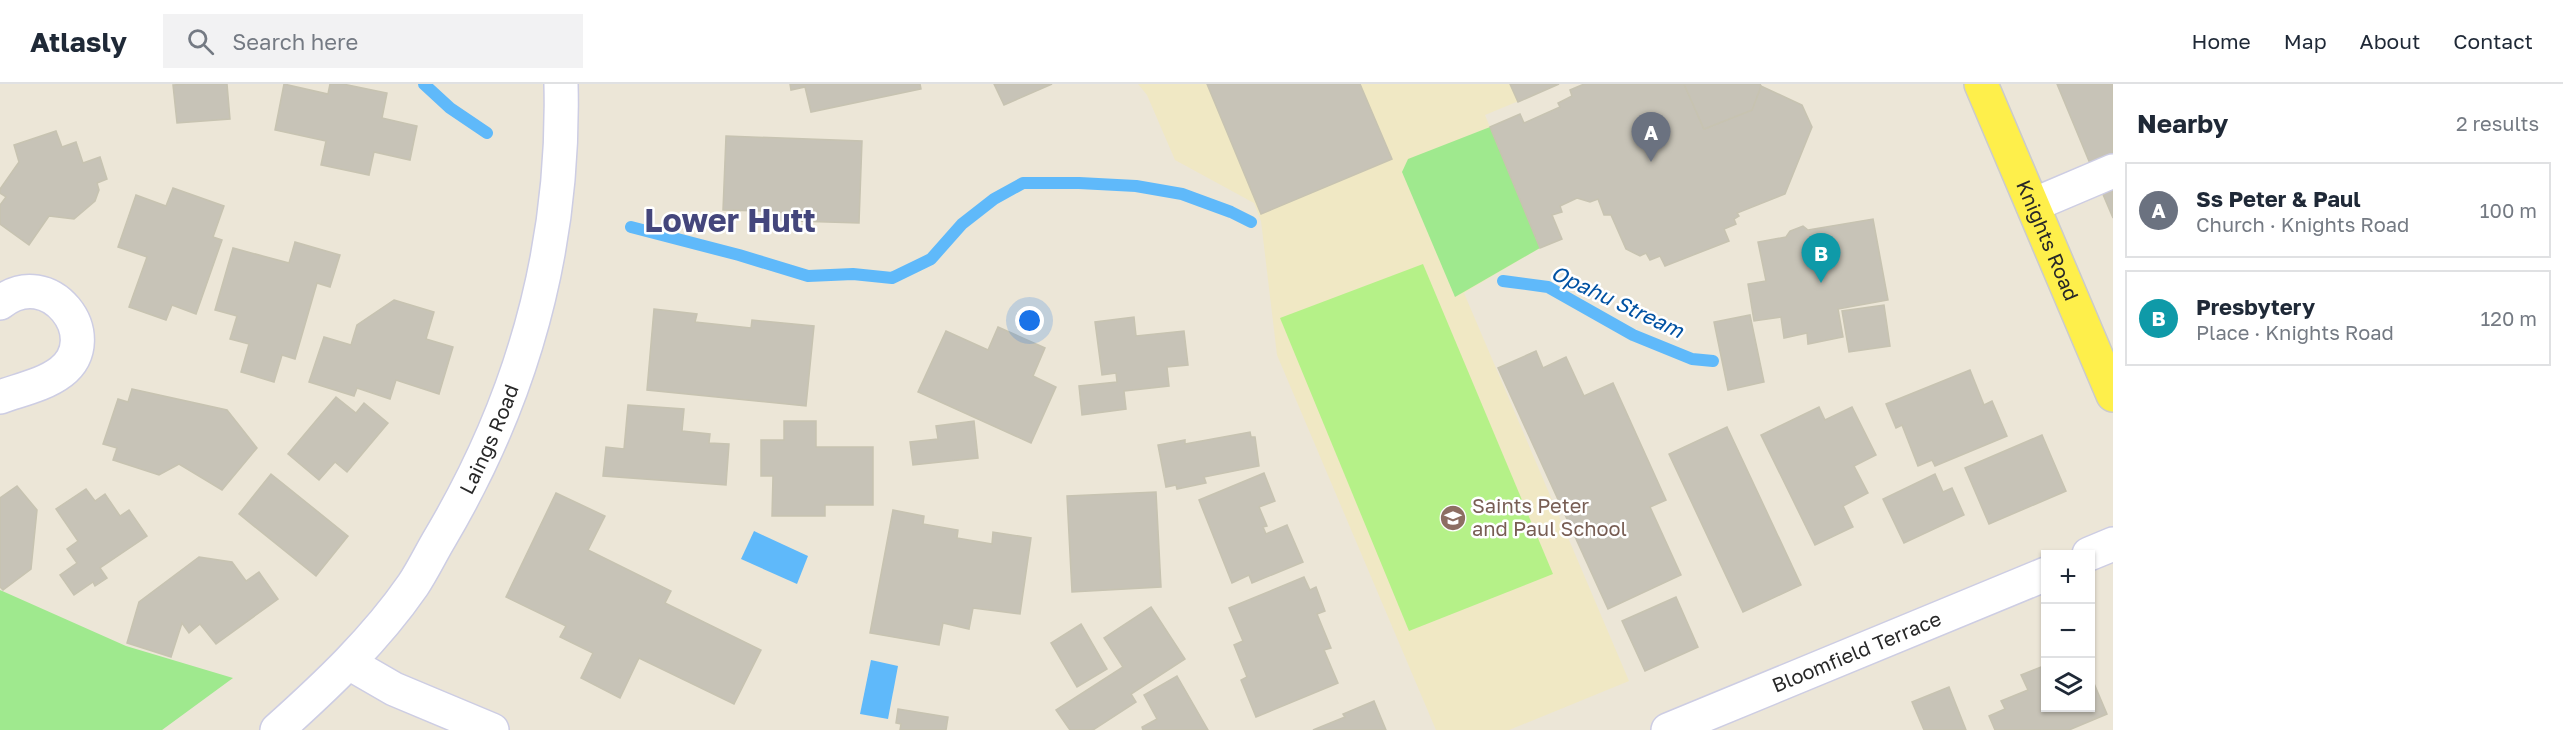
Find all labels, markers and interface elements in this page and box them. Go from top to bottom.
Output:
search box [163,14,583,68]
text: Atlasly [30,25,127,58]
icon: search [184,25,217,58]
text: Search here [232,28,358,55]
text: Home [2191,28,2251,54]
text: Map [2284,28,2327,54]
text: About [2360,28,2420,54]
text: Contact [2453,28,2533,54]
text: Nearby [2137,108,2228,139]
text: 2 results [2456,111,2539,135]
pin: A [1632,112,1670,162]
street label: Knights Road [2012,176,2085,304]
text: Ss Peter & Paul [2196,185,2361,212]
text: A [2151,198,2166,222]
text: 100 m [2480,198,2537,222]
district label: Lower Hutt [644,201,816,239]
text: Church · Knights Road [2196,212,2409,236]
pin: B [1802,234,1840,283]
water label: Opahu Stream [1547,259,1689,344]
text: Presbytery [2196,293,2315,320]
your location [1015,306,1044,335]
text: B [2151,306,2166,330]
text: 120 m [2481,306,2537,330]
text: Place · Knights Road [2196,320,2394,344]
street label: Laings Road [454,381,523,498]
place label: Saints Peter and Paul School [1472,493,1627,540]
school or university icon: Saints Peter and Paul School [1438,503,1468,533]
map controls [2041,550,2095,712]
button: + [2041,550,2095,604]
button: − [2041,604,2095,658]
street label: Bloomfield Terrace [1768,606,1944,697]
button: layers [2041,658,2095,712]

